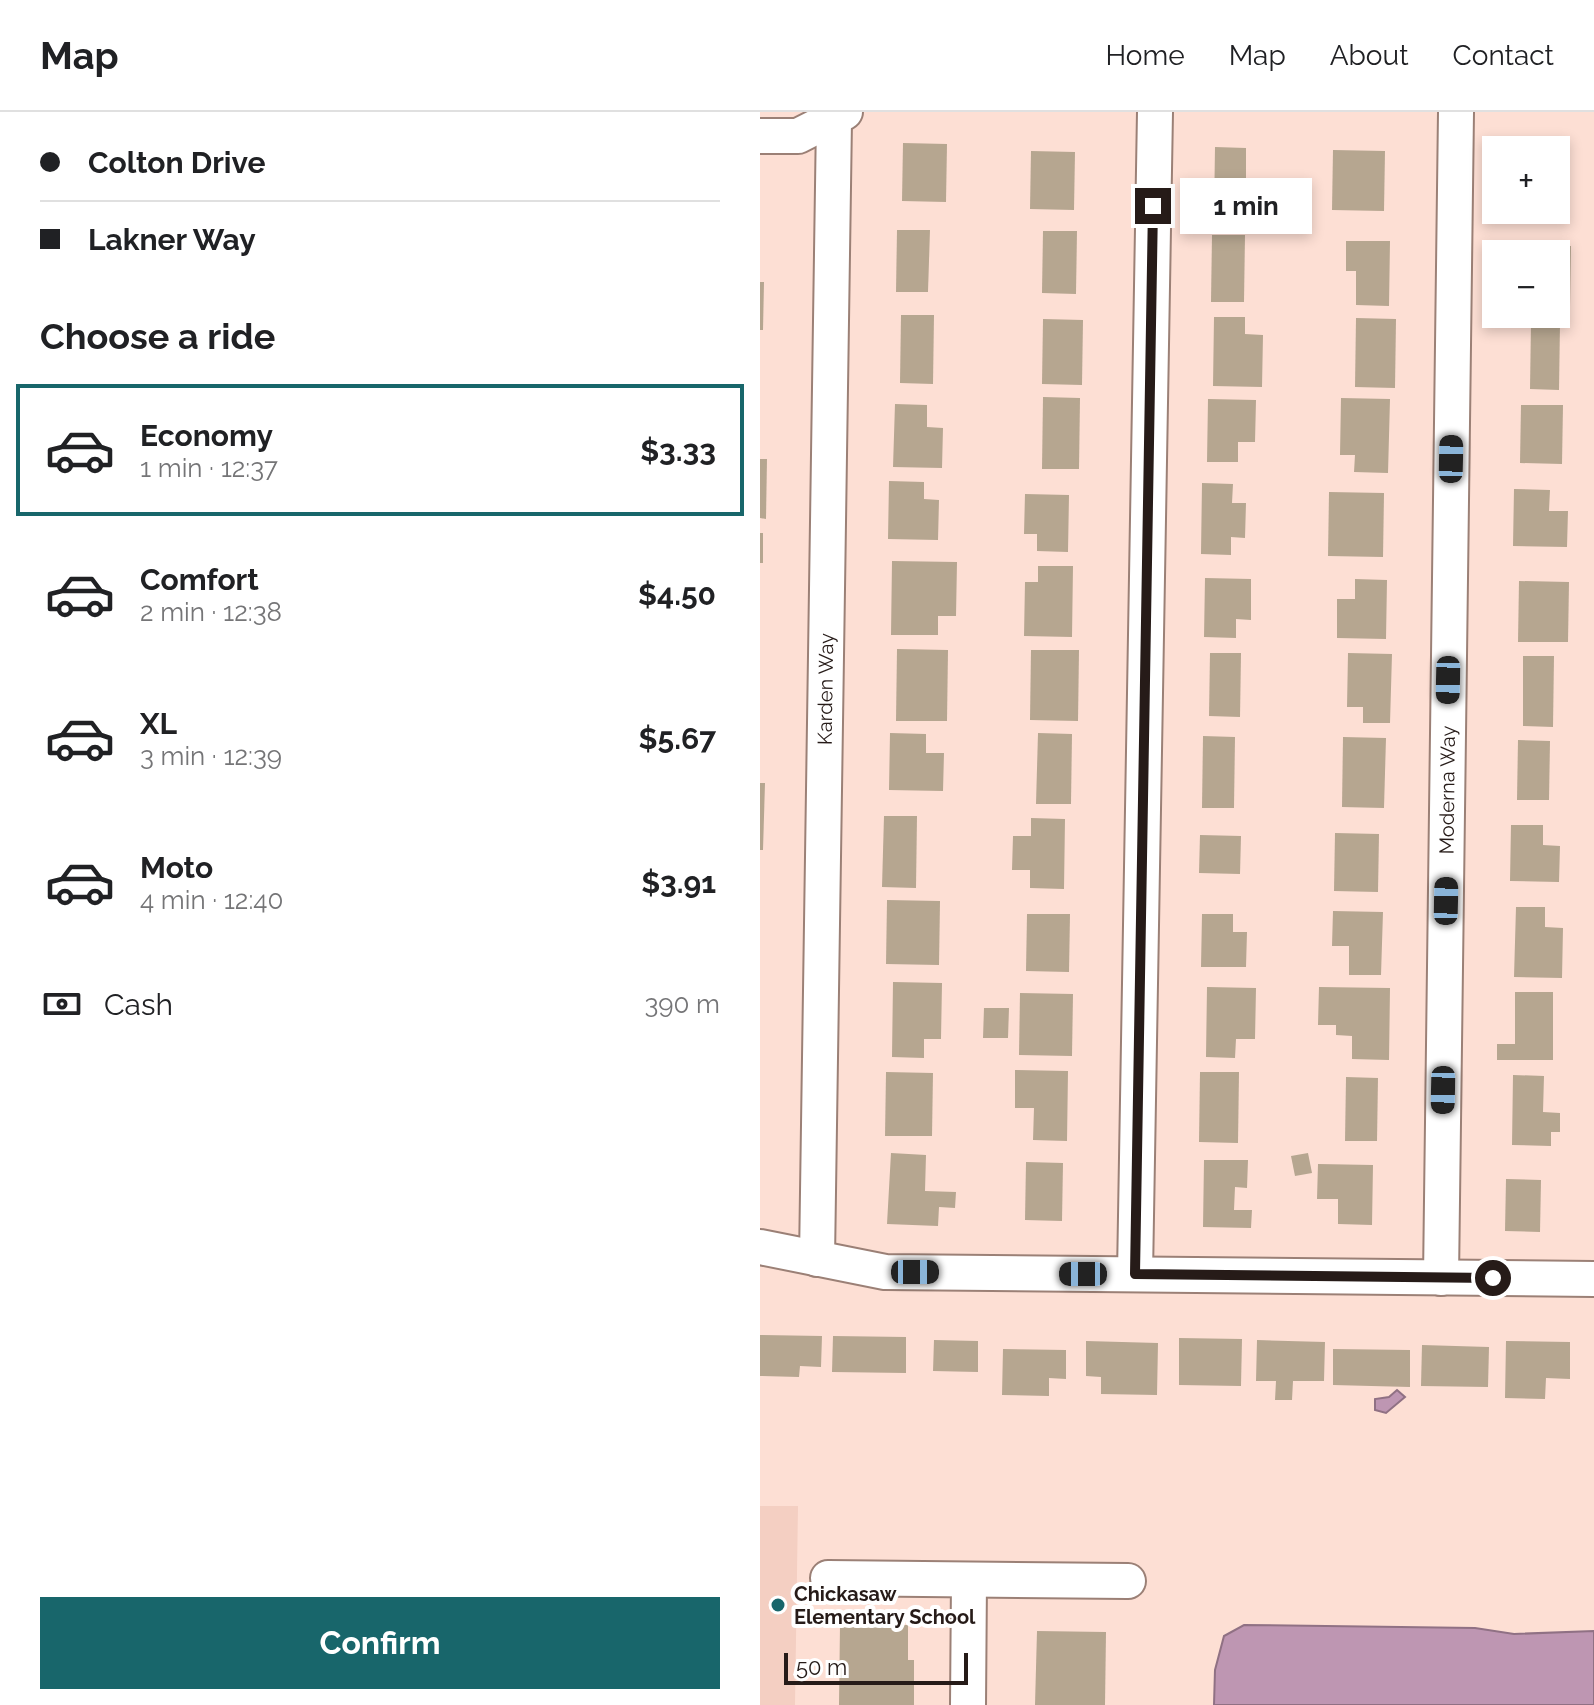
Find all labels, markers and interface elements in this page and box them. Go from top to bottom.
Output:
text: Map [40,33,119,78]
text: Home [1105,39,1185,72]
text: Map [1229,39,1286,72]
text: About [1330,39,1409,72]
text: Contact [1453,39,1554,72]
map controls [1482,136,1570,328]
button: + [1482,136,1570,224]
text: Colton Drive [88,145,265,180]
callout: 1 min [1181,178,1313,234]
route end [1135,188,1171,224]
text: 1 min [1213,191,1279,221]
text: Lakner Way [88,222,256,257]
button: − [1482,240,1570,328]
text: Choose a ride [40,315,275,357]
icon: car [44,414,116,486]
text: Economy [140,418,273,453]
text: $3.33 [640,433,716,468]
car [1439,435,1463,483]
text: 1 min · 12:37 [140,453,278,483]
icon: car [44,558,116,630]
text: Comfort [140,562,259,597]
text: $4.50 [638,577,716,612]
text: 2 min · 12:38 [140,597,282,627]
street label: Karden Way [813,633,838,745]
car [1436,656,1460,704]
icon: car [44,702,116,774]
text: XL [140,706,177,741]
text: $5.67 [639,721,716,756]
street label: Moderna Way [1434,725,1460,855]
text: 3 min · 12:39 [140,741,282,771]
icon: car [44,846,116,918]
text: Moto [140,850,213,885]
text: $3.91 [641,865,716,900]
car [1434,877,1458,925]
text: 4 min · 12:40 [140,885,283,915]
icon: cash [40,982,84,1026]
text: Cash [104,987,173,1022]
text: 390 m [644,989,720,1019]
car [1431,1066,1455,1114]
car [891,1260,939,1284]
route start [1475,1260,1511,1296]
car [1059,1262,1107,1286]
place label: Chickasaw Elementary School [794,1582,976,1629]
marker: Chickasaw Elementary School [769,1596,787,1614]
button: Confirm [40,1597,720,1689]
scale bar [784,1649,968,1685]
text: 50 m [796,1654,847,1680]

